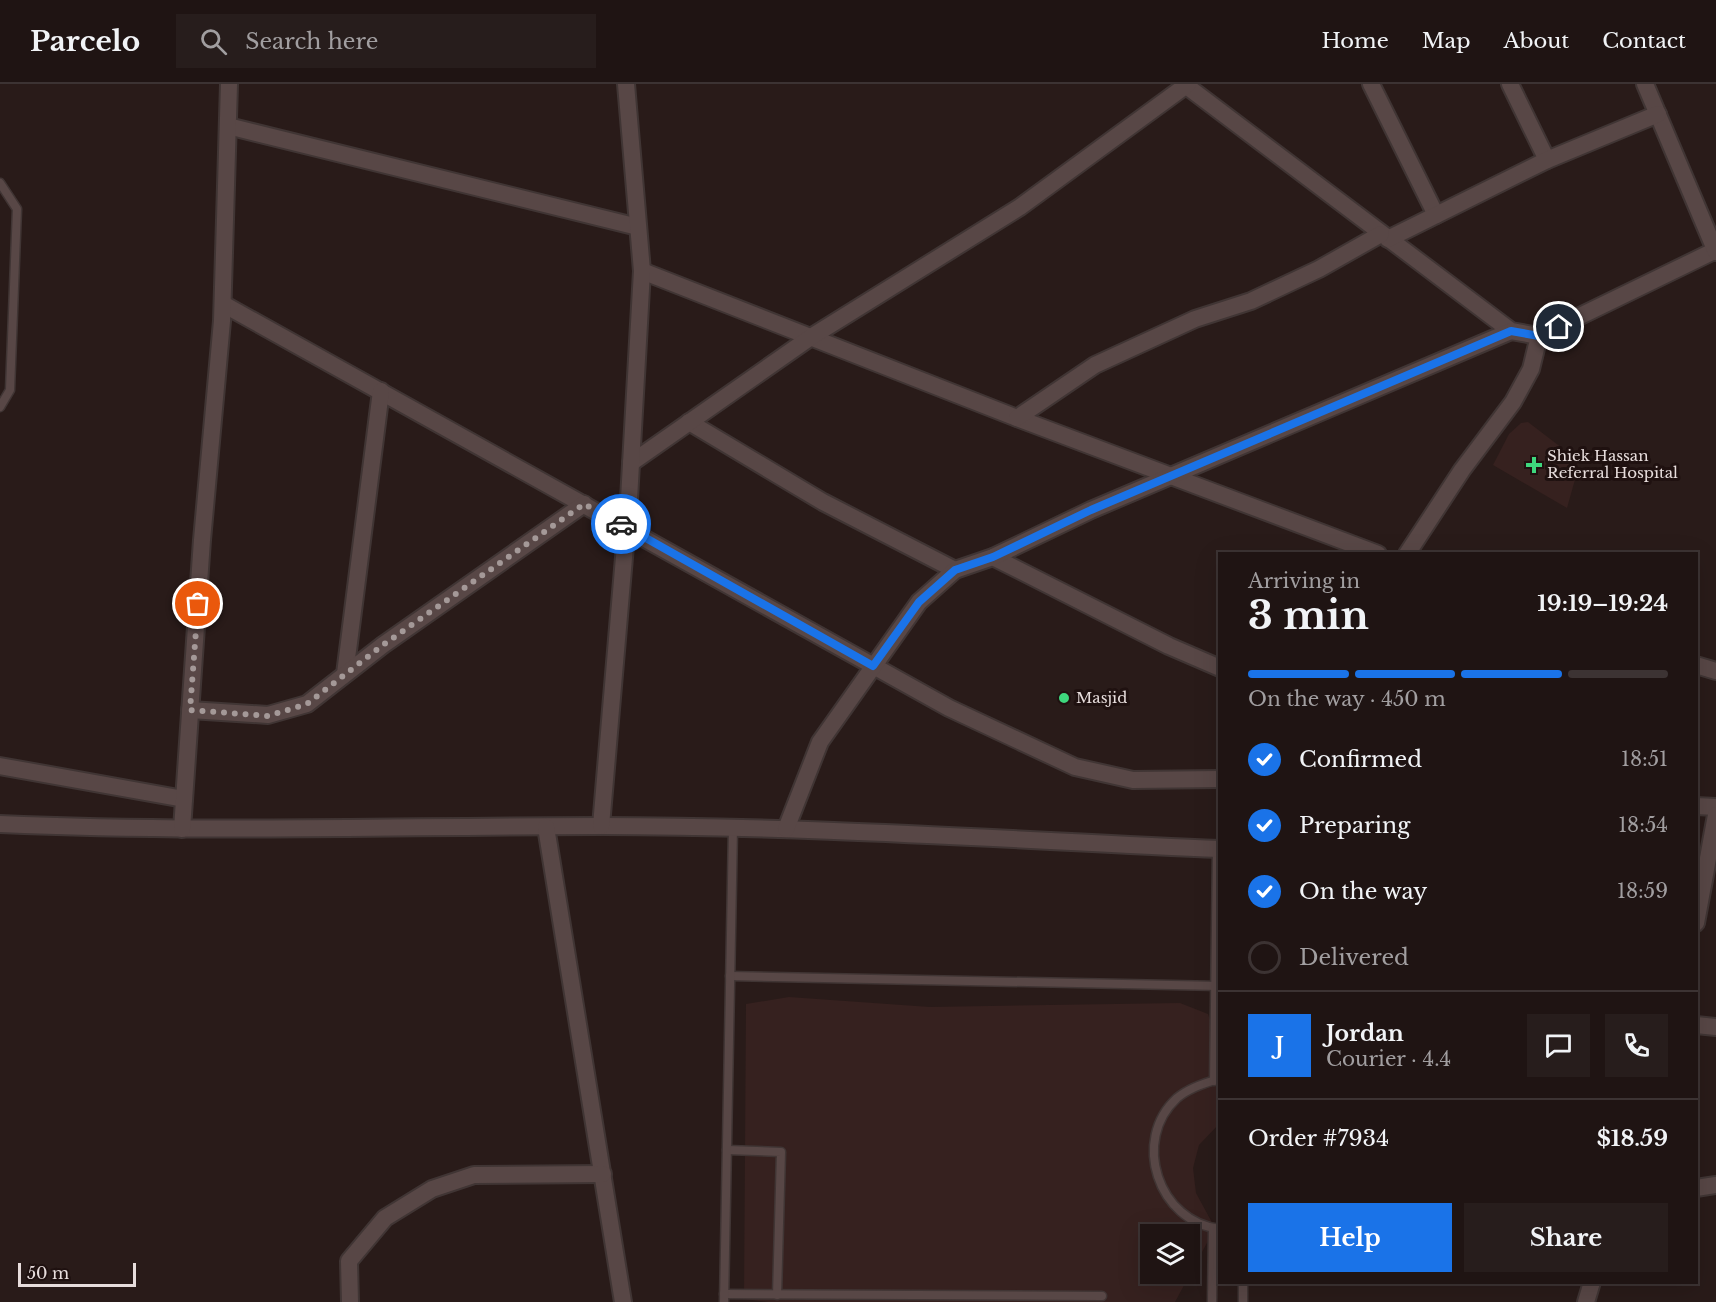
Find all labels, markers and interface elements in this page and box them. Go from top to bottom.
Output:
search box [176,14,596,68]
text: Parcelo [30,24,140,59]
icon: search [197,25,230,58]
text: Search here [245,28,378,55]
text: Home [1322,28,1389,54]
text: Map [1422,28,1470,54]
text: About [1503,28,1569,54]
text: Contact [1602,28,1686,54]
pin [1533,301,1584,352]
icon: home [1542,310,1575,343]
place label: Shiek Hassan Referral Hospital [1547,446,1678,482]
marker: Shiek Hassan Referral Hospital [1525,456,1543,474]
courier [591,494,651,554]
icon: car [605,508,638,541]
text: Arriving in [1248,569,1360,593]
pin [172,578,223,629]
icon: bag [181,587,214,620]
text: 19:19–19:24 [1537,590,1668,617]
text: 3 min [1248,591,1369,640]
text: On the way · 450 m [1248,687,1446,711]
place label: Masjid [1076,688,1127,707]
marker: Masjid [1057,691,1071,705]
icon: check [1248,743,1281,776]
text: Confirmed [1299,746,1422,773]
text: 18:51 [1621,747,1668,771]
icon: check [1248,809,1281,842]
text: Preparing [1299,812,1410,839]
text: 18:54 [1618,813,1668,837]
icon: check [1248,875,1281,908]
text: On the way [1299,878,1427,905]
text: 18:59 [1617,879,1668,903]
text: Delivered [1299,944,1409,971]
button: chat [1527,1014,1590,1077]
button: phone [1605,1014,1668,1077]
text: Jordan [1326,1020,1404,1047]
text: J [1275,1032,1284,1059]
text: Courier · 4.4 [1326,1047,1451,1071]
text: Order #7934 [1248,1125,1389,1152]
text: $18.59 [1597,1125,1668,1152]
button: Help [1248,1203,1452,1272]
button: Share [1464,1203,1668,1272]
map controls [1140,1224,1200,1284]
button: layers [1140,1224,1200,1284]
scale bar [18,1260,136,1288]
text: 50 m [27,1263,69,1283]

